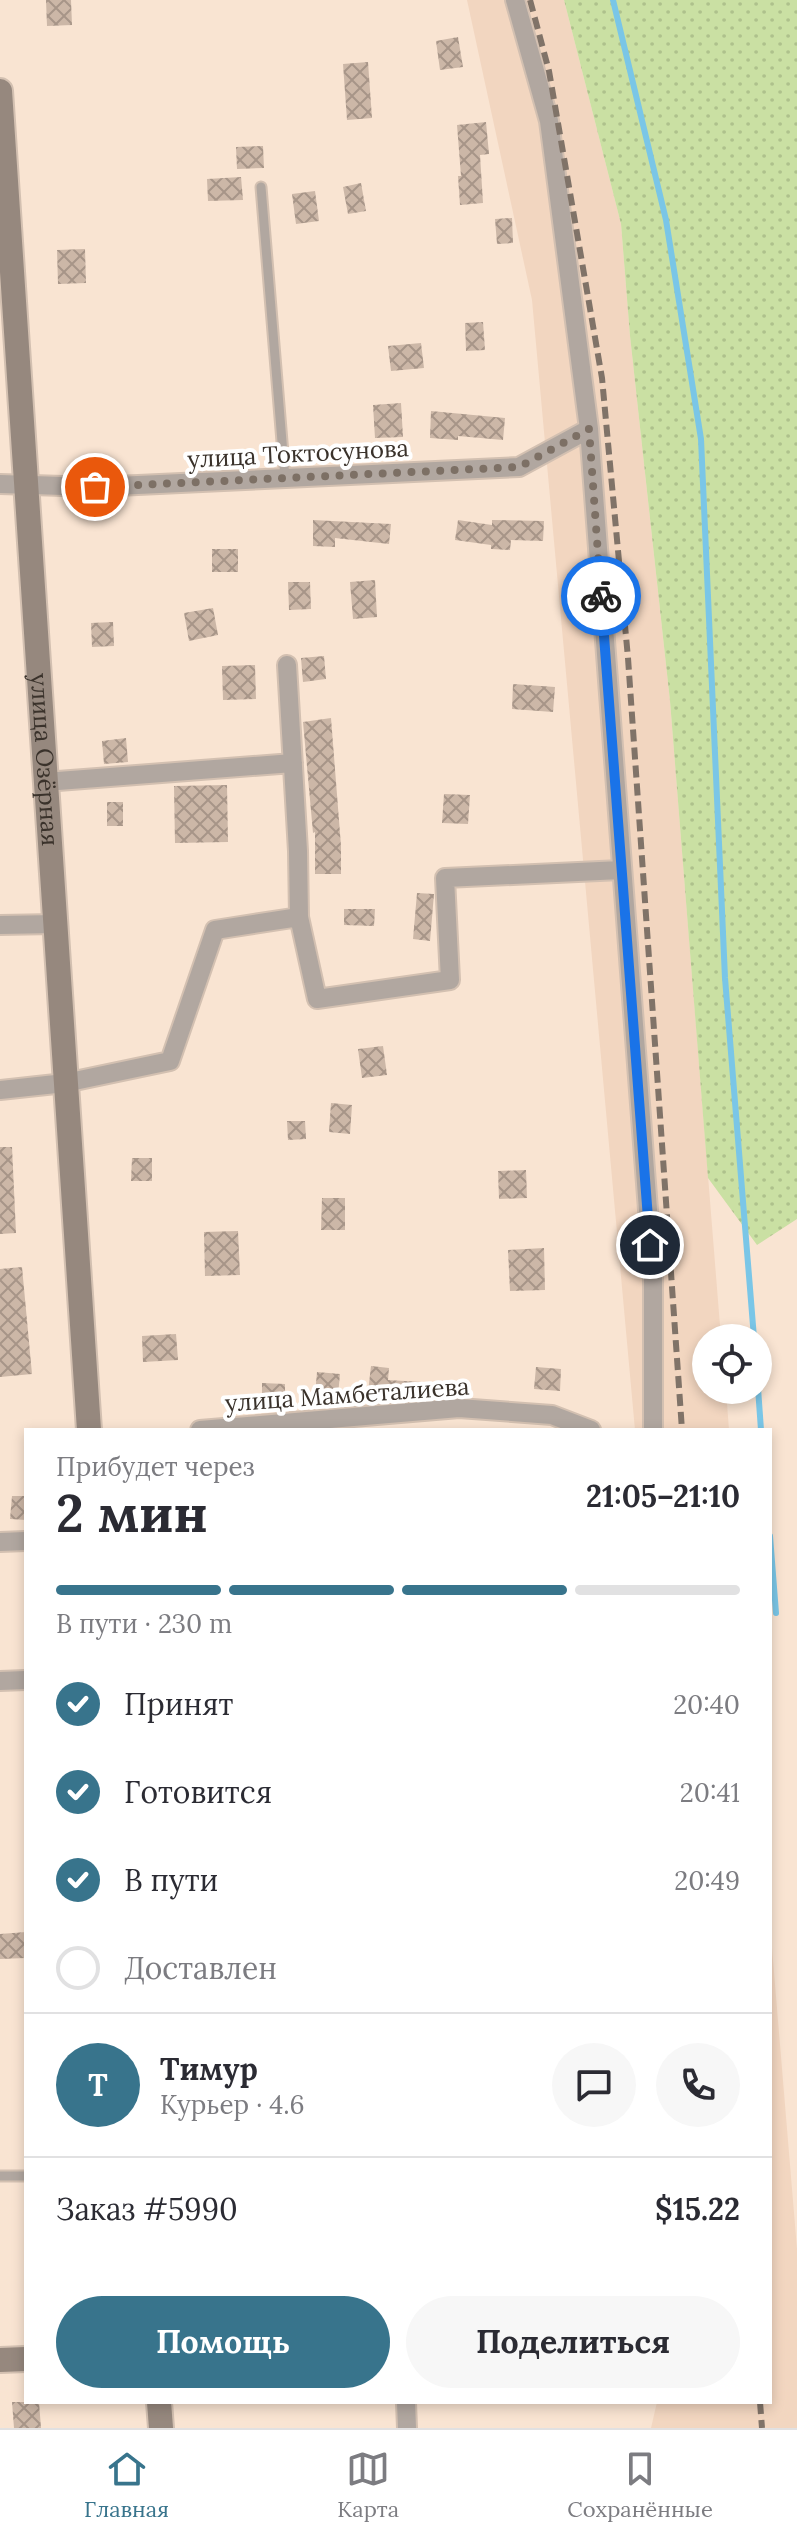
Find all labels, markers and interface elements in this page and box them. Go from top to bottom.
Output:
street label: улица Токтосунова [187,432,409,475]
pin [61,453,129,521]
icon: bag [73,465,117,509]
courier [561,556,641,636]
icon: bike [579,574,623,618]
street label: улица Озёрная [24,672,66,847]
pin [616,1211,684,1279]
icon: home [628,1223,672,1267]
map controls [692,1324,772,1404]
button: locate [692,1324,772,1404]
street label: улица Мамбеталиева [224,1370,470,1419]
text: Прибудет через [56,1450,255,1483]
text: 21:05–21:10 [586,1477,740,1515]
text: 2 мин [56,1480,208,1546]
text: В пути · 230 m [56,1607,232,1640]
icon: check [56,1682,100,1726]
text: Принят [124,1685,233,1723]
text: 20:40 [673,1688,740,1721]
icon: check [56,1770,100,1814]
text: Готовится [124,1773,272,1811]
text: 20:41 [680,1776,740,1809]
icon: check [56,1858,100,1902]
text: В пути [124,1861,218,1899]
text: 20:49 [674,1864,740,1897]
text: Доставлен [124,1949,277,1987]
button: chat [552,2043,636,2127]
button: phone [656,2043,740,2127]
text: Тимур [160,2050,258,2088]
text: Т [88,2066,108,2104]
text: Курьер · 4.6 [160,2088,305,2121]
text: Заказ #5990 [56,2190,238,2228]
text: $15.22 [655,2190,740,2228]
button: Помощь [56,2296,390,2388]
button: Поделиться [406,2296,740,2388]
tab: Главная [84,2447,169,2523]
tab: Карта [337,2447,399,2523]
tab: Сохранённые [567,2447,713,2523]

